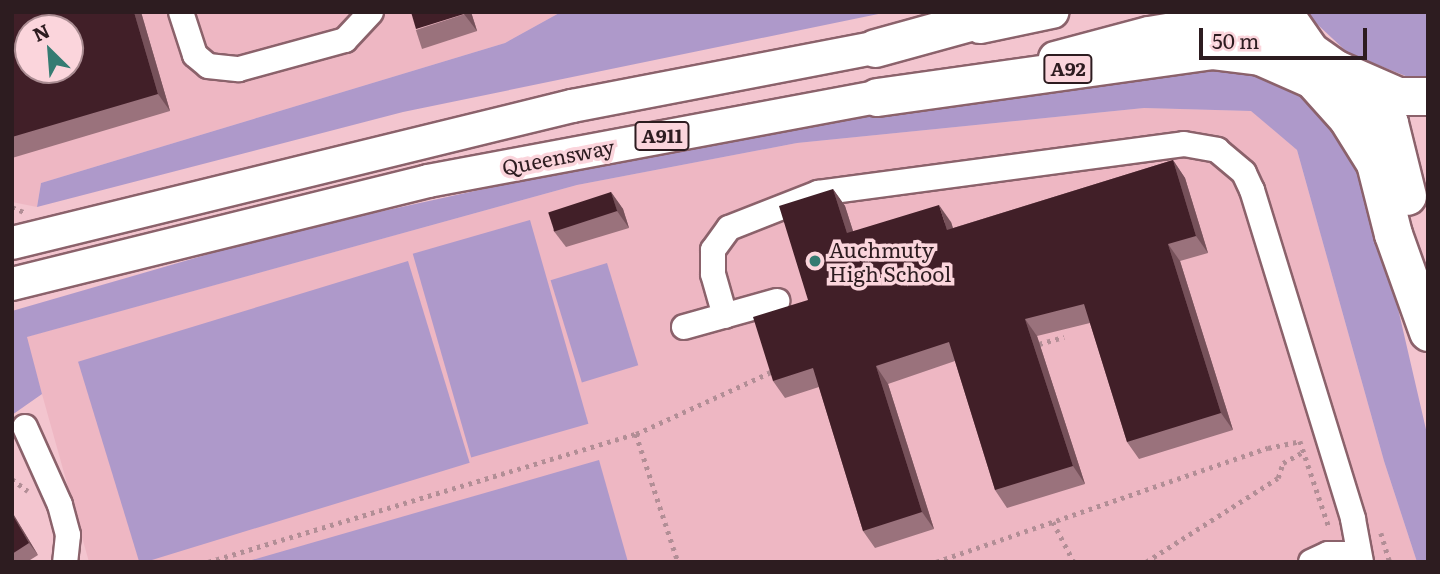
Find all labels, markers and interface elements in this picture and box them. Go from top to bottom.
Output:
north arrow [14,14,84,84]
scale bar [1202,14,1370,58]
text: N [28,16,54,48]
text: 50 m [1212,24,1259,55]
road number: A92 [1042,54,1094,85]
road number: A911 [634,120,690,152]
street label: Queensway [500,133,616,179]
place label: Auchmuty High School [829,236,951,286]
marker: Auchmuty High School [807,253,823,269]

